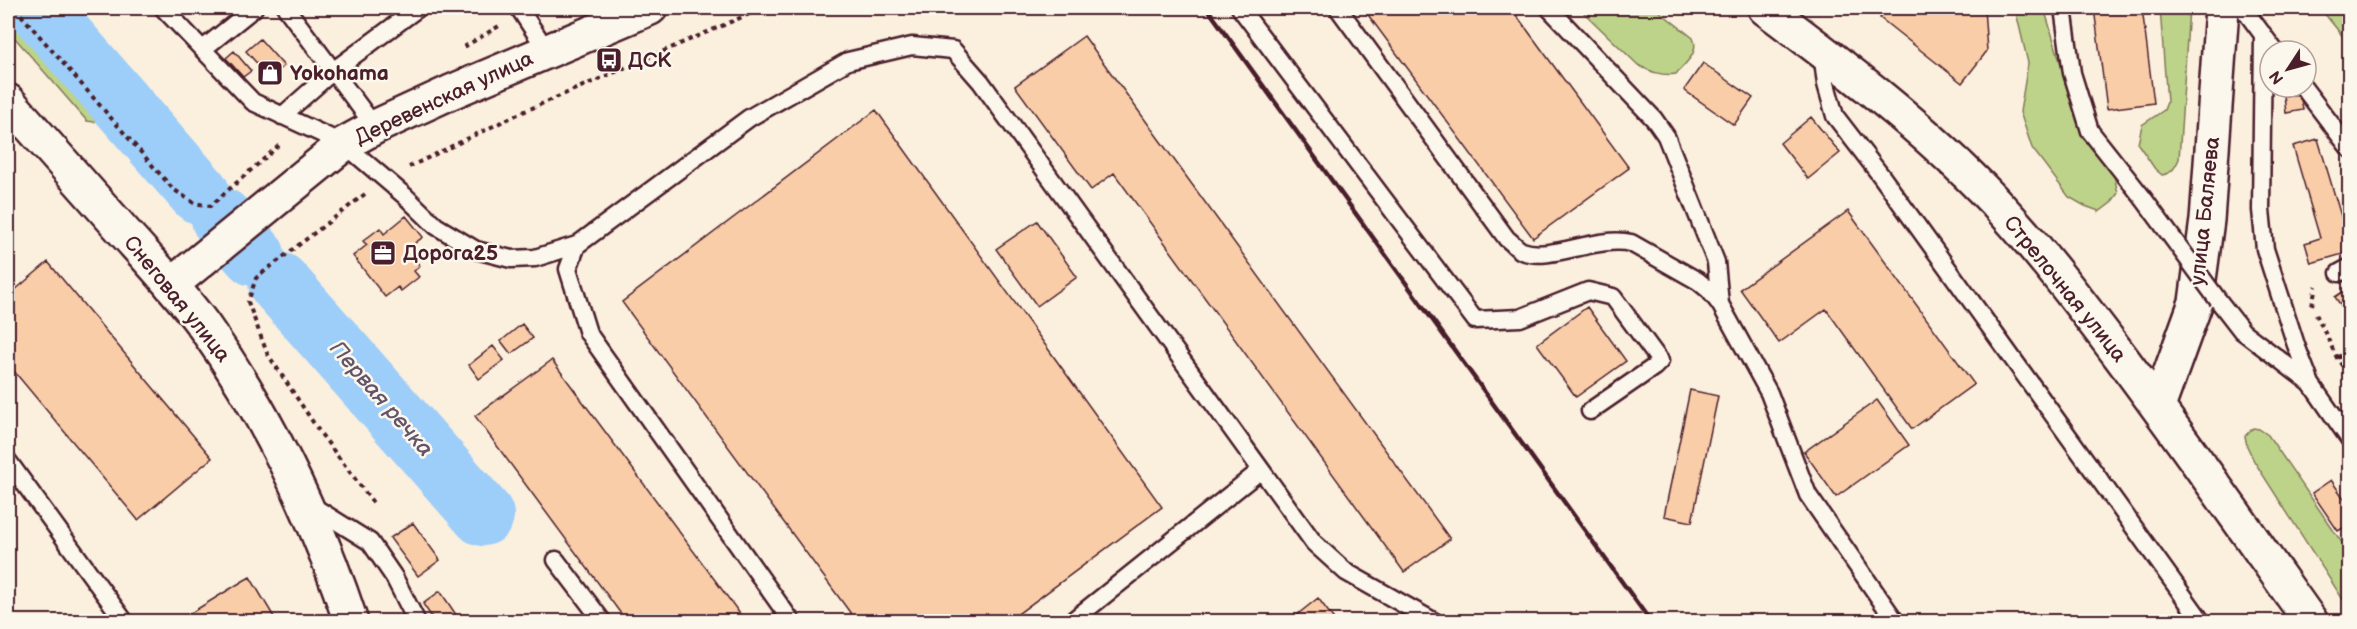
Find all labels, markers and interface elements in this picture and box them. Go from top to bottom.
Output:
north arrow [2258,39,2318,99]
bus stop icon: ДСК [594,45,624,75]
street label: Деревенская улица [351,46,538,150]
place label: ДСК [628,48,672,73]
shop icon: Yokohama [255,58,285,88]
place label: Yokohama [290,61,389,86]
text: N [2266,66,2288,87]
street label: улица Баляева [2185,135,2225,287]
street label: Стрелочная улица [1998,211,2132,368]
street label: Снеговая улица [118,231,236,368]
office icon: Дорога25 [368,238,398,268]
place label: Дорога25 [403,241,498,266]
water label: Первая речка [323,336,439,462]

